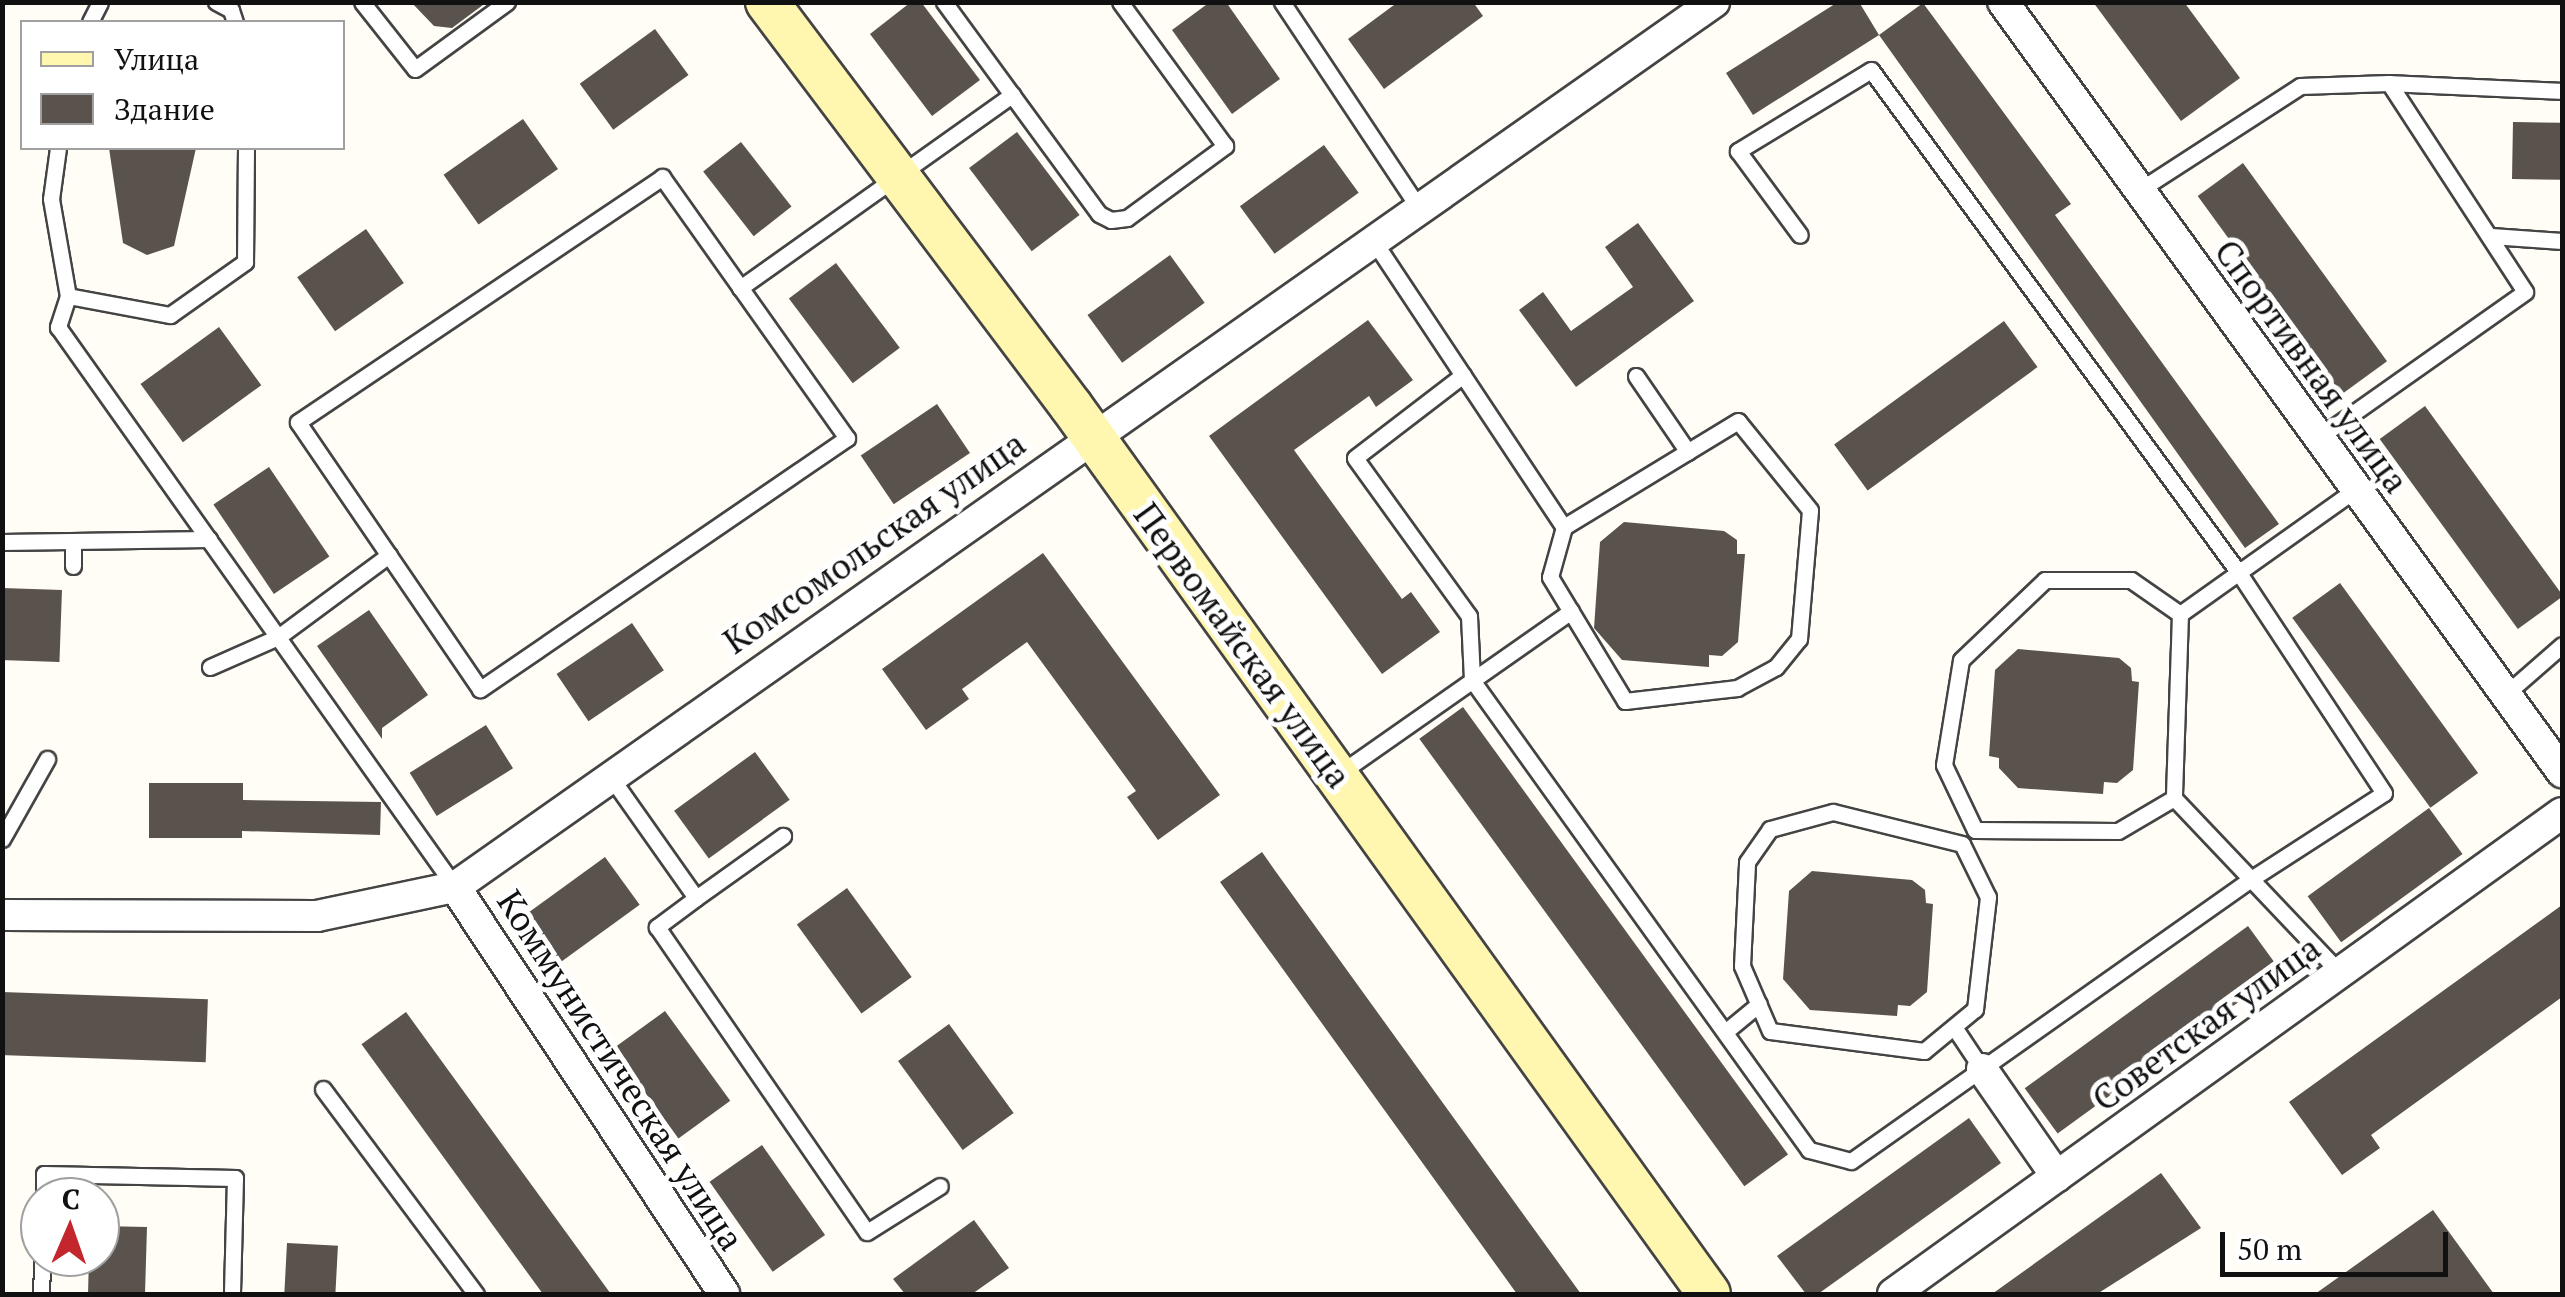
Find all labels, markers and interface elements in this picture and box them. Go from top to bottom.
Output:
legend [20,20,345,150]
text: Улица [114,39,199,79]
text: Здание [114,89,215,129]
street label: Спортивная улица [2206,231,2418,501]
street label: Комсомольская улица [715,422,1033,662]
street label: Первомайская улица [1126,494,1360,796]
street label: Коммунистическая улица [489,882,753,1258]
street label: Советская улица [2084,926,2328,1120]
north arrow [20,1177,120,1277]
text: С [61,1180,81,1217]
scale bar [2225,1212,2452,1274]
text: 50 m [2237,1229,2302,1269]

